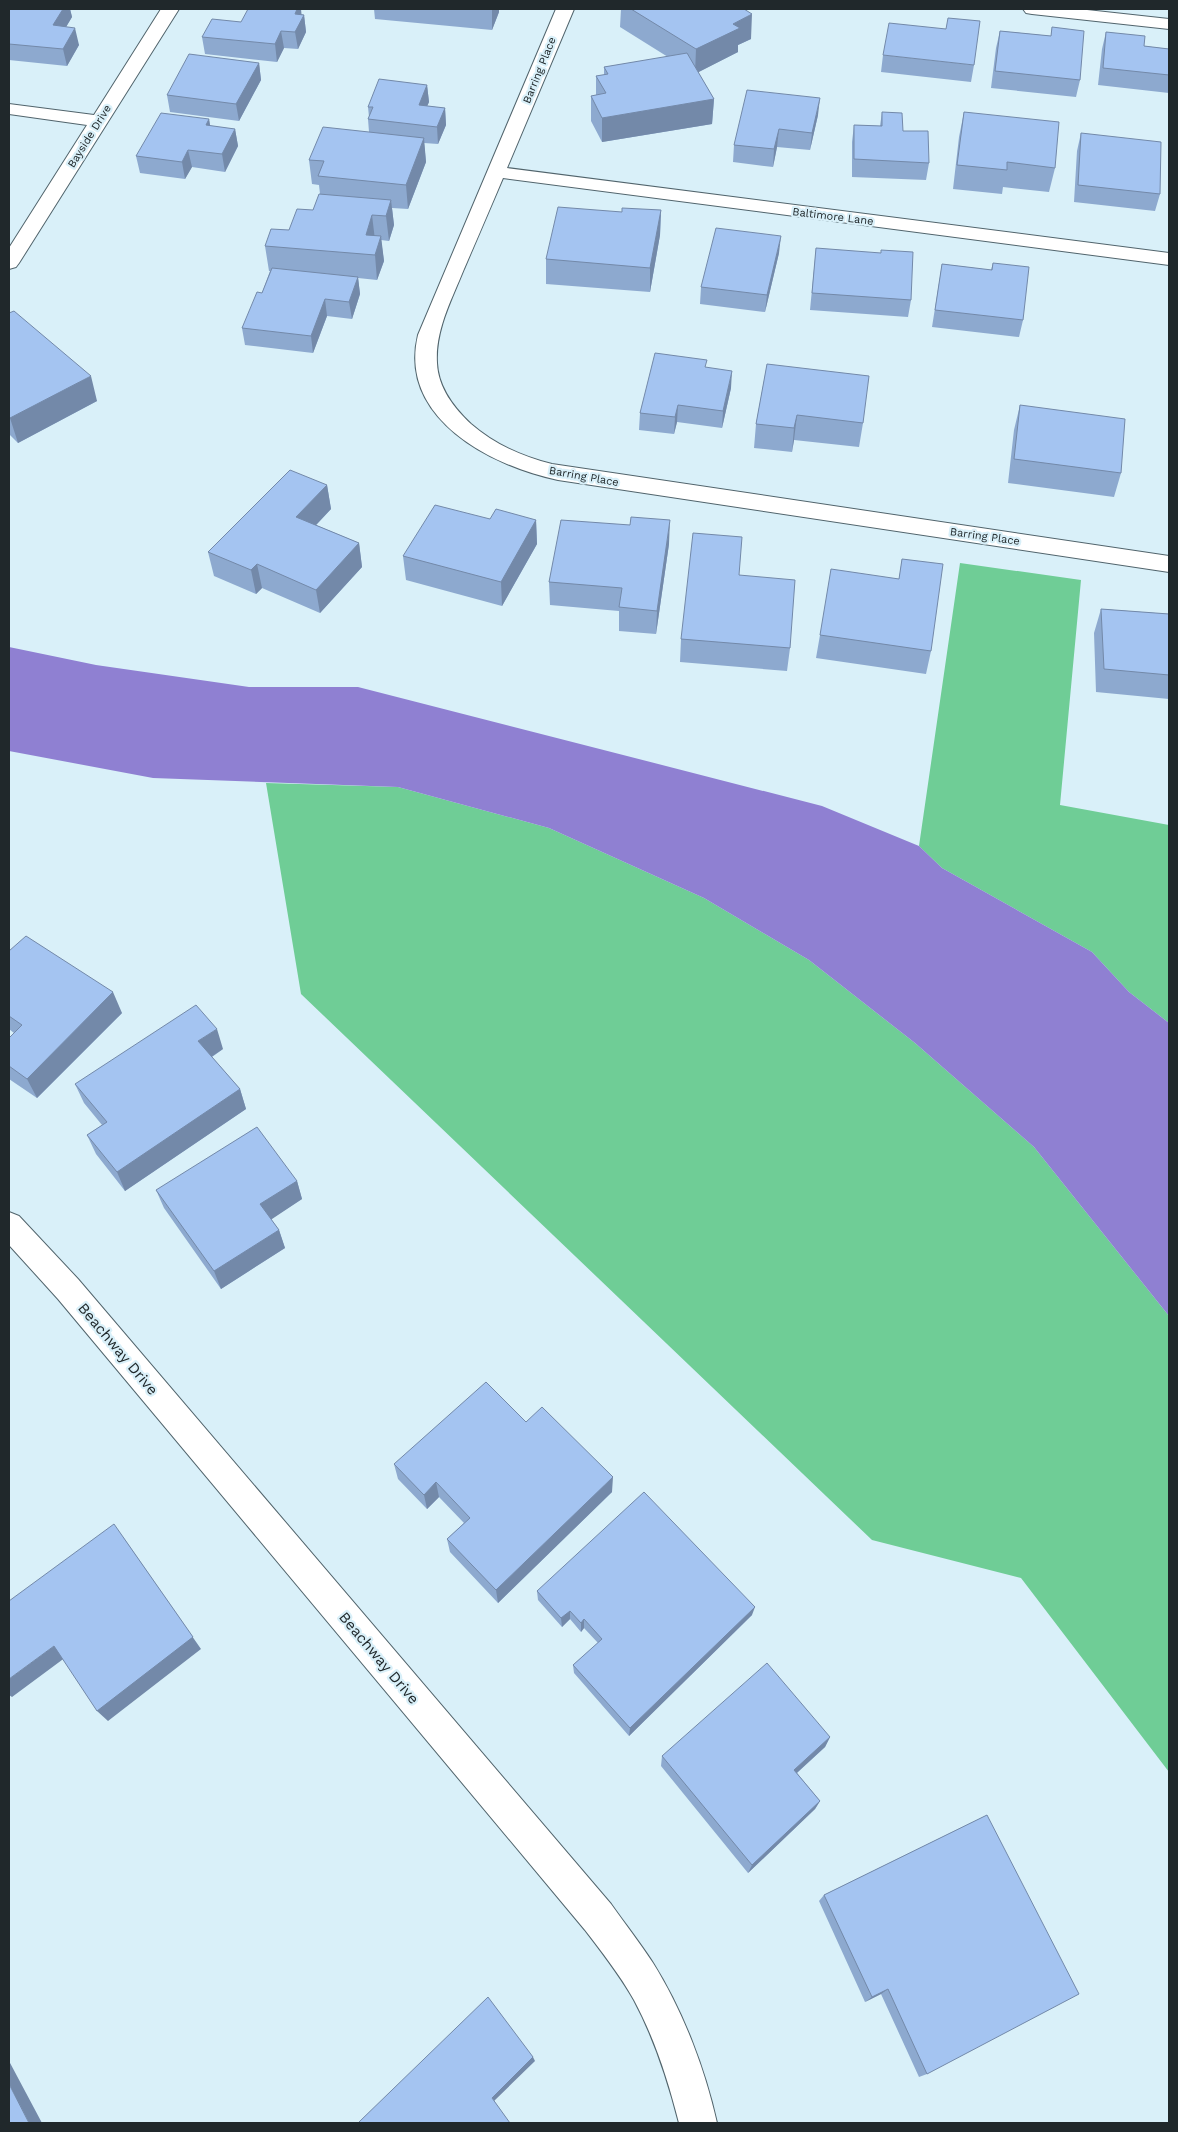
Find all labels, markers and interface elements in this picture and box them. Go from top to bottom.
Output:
street label: Barring Place [520,35,559,105]
street label: Bayside Drive [65,102,114,170]
street label: Baltimore Lane [792,205,874,228]
street label: Barring Place [548,464,620,489]
street label: Barring Place [949,525,1021,548]
street label: Beachway Drive [74,1299,162,1399]
street label: Beachway Drive [335,1608,423,1708]

